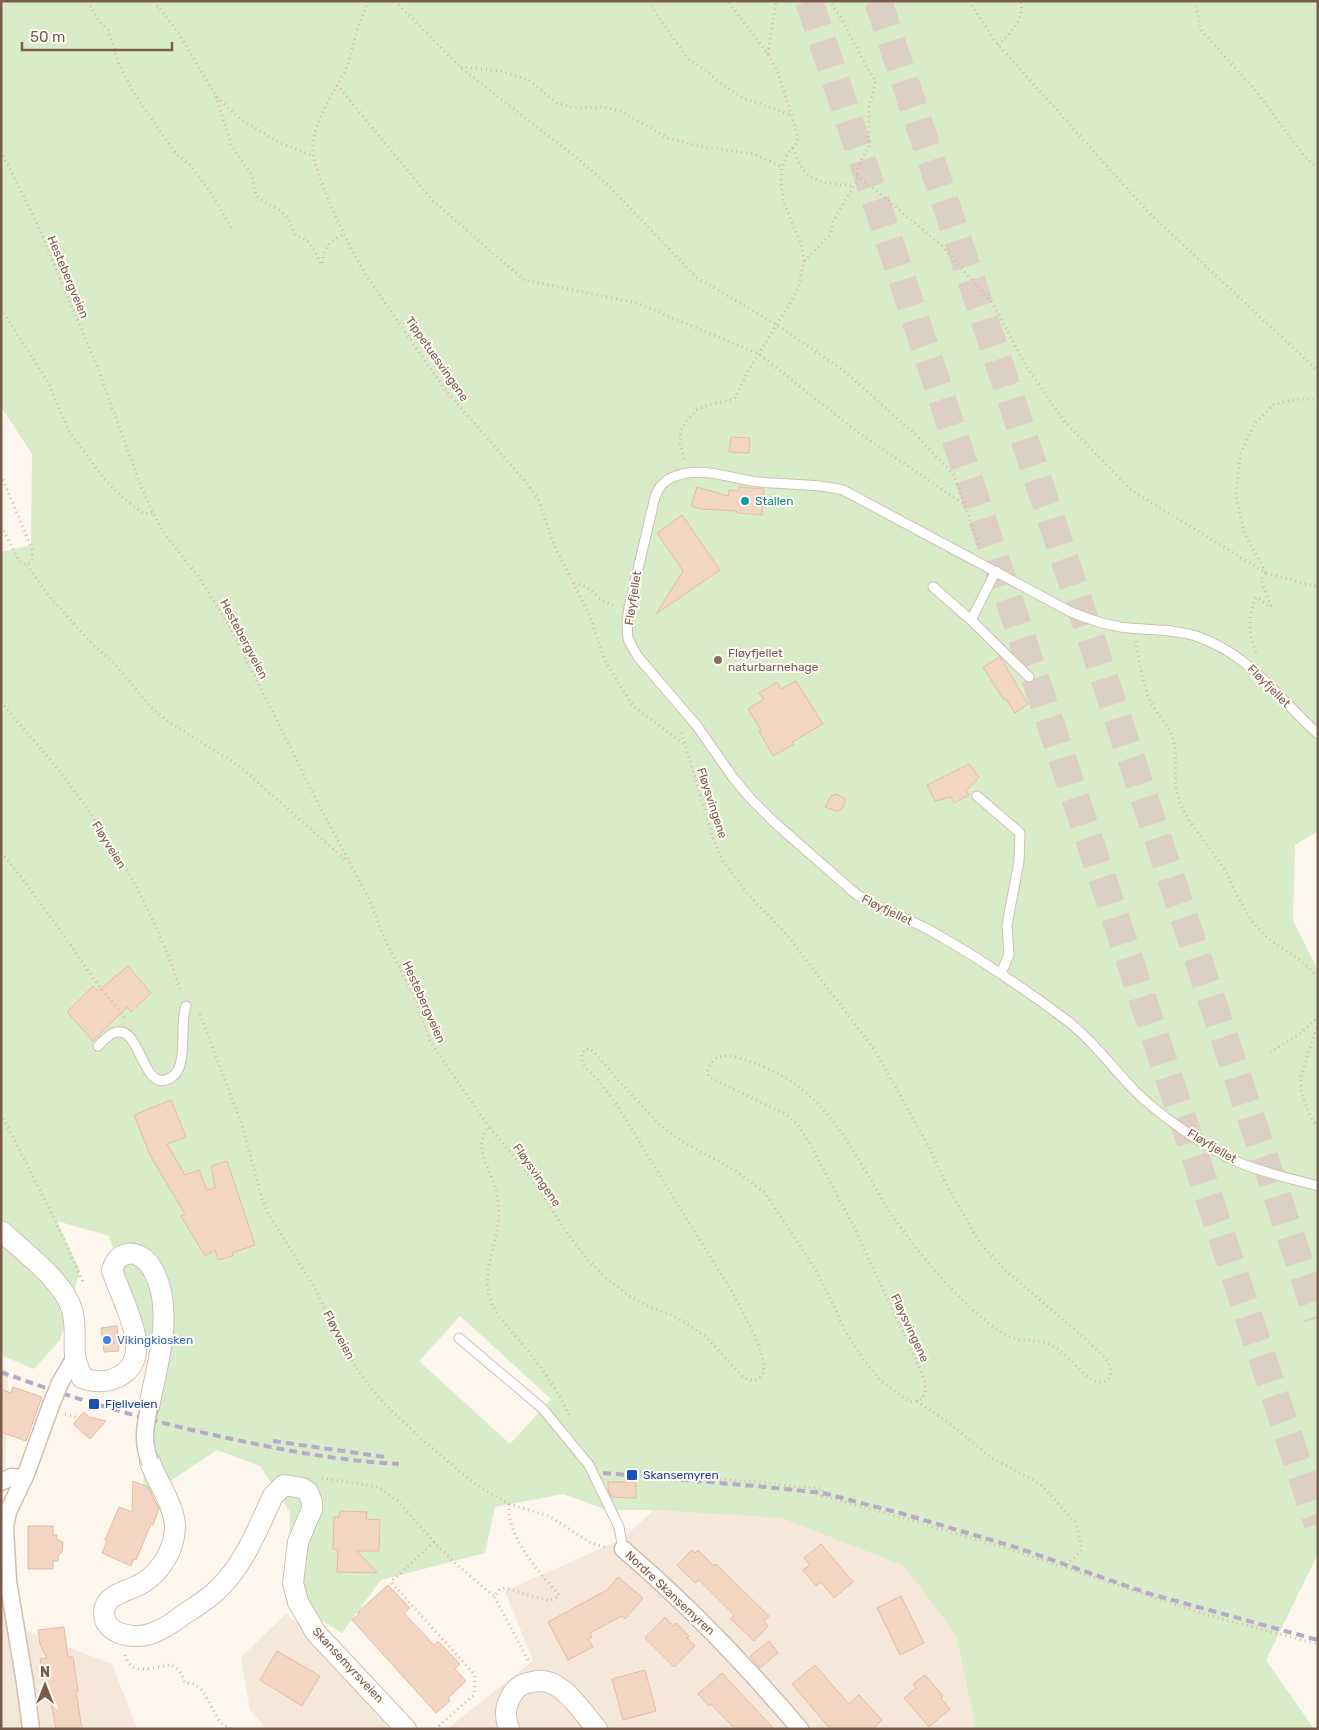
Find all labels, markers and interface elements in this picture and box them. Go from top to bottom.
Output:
scale bar [22,20,172,52]
text: 50 m [30,28,65,46]
street label: Hestebergveien [44,234,92,320]
street label: Tippetuesvingene [403,314,472,404]
place label: Stallen [755,494,794,508]
marker: Stallen [739,495,751,507]
street label: Fløyfjellet [622,570,644,626]
street label: Hestebergveien [217,597,271,681]
place label: Fløyfjellet naturbarnehage [728,646,819,674]
marker: Fløyfjellet naturbarnehage [712,654,724,666]
street label: Fløyfjellet [1245,662,1294,711]
street label: Fløysvingene [694,766,730,840]
street label: Fløyveien [89,819,129,871]
street label: Fløyfjellet [859,892,915,928]
street label: Hestebergveien [400,959,448,1045]
street label: Fløyfjellet [1185,1126,1239,1166]
street label: Fløysvingene [510,1141,564,1209]
street label: Fløysvingene [888,1292,932,1365]
street label: Fløyveien [320,1308,358,1362]
place label: Vikingkiosken [117,1333,193,1347]
marker: Vikingkiosken [101,1334,113,1346]
marker: Fjellveien [87,1397,101,1411]
place label: Fjellveien [105,1397,158,1411]
marker: Skansemyren [625,1468,639,1482]
place label: Skansemyren [643,1468,719,1482]
street label: Nordre Skansemyren [623,1548,717,1638]
street label: Skansemyrsveien [309,1624,387,1706]
north arrow [20,1660,70,1710]
text: N [40,1664,50,1681]

